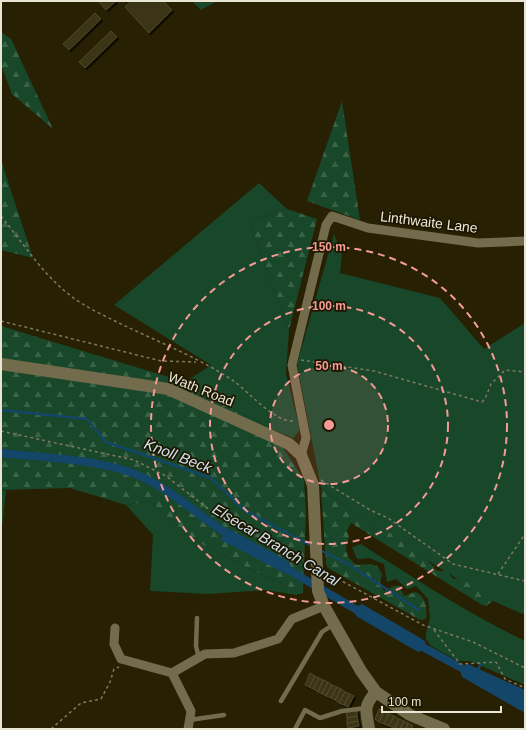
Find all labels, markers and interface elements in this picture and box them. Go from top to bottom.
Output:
street label: Linthwaite Lane [379,208,479,236]
text: 150 m [312,240,346,254]
text: 100 m [312,299,346,313]
text: 50 m [315,359,343,373]
street label: Wath Road [166,369,236,409]
centre of rings [322,418,336,432]
water label: Knoll Beck [142,435,216,477]
water label: Elsecar Branch Canal [210,500,343,590]
scale bar [382,688,501,714]
text: 100 m [388,695,421,709]

